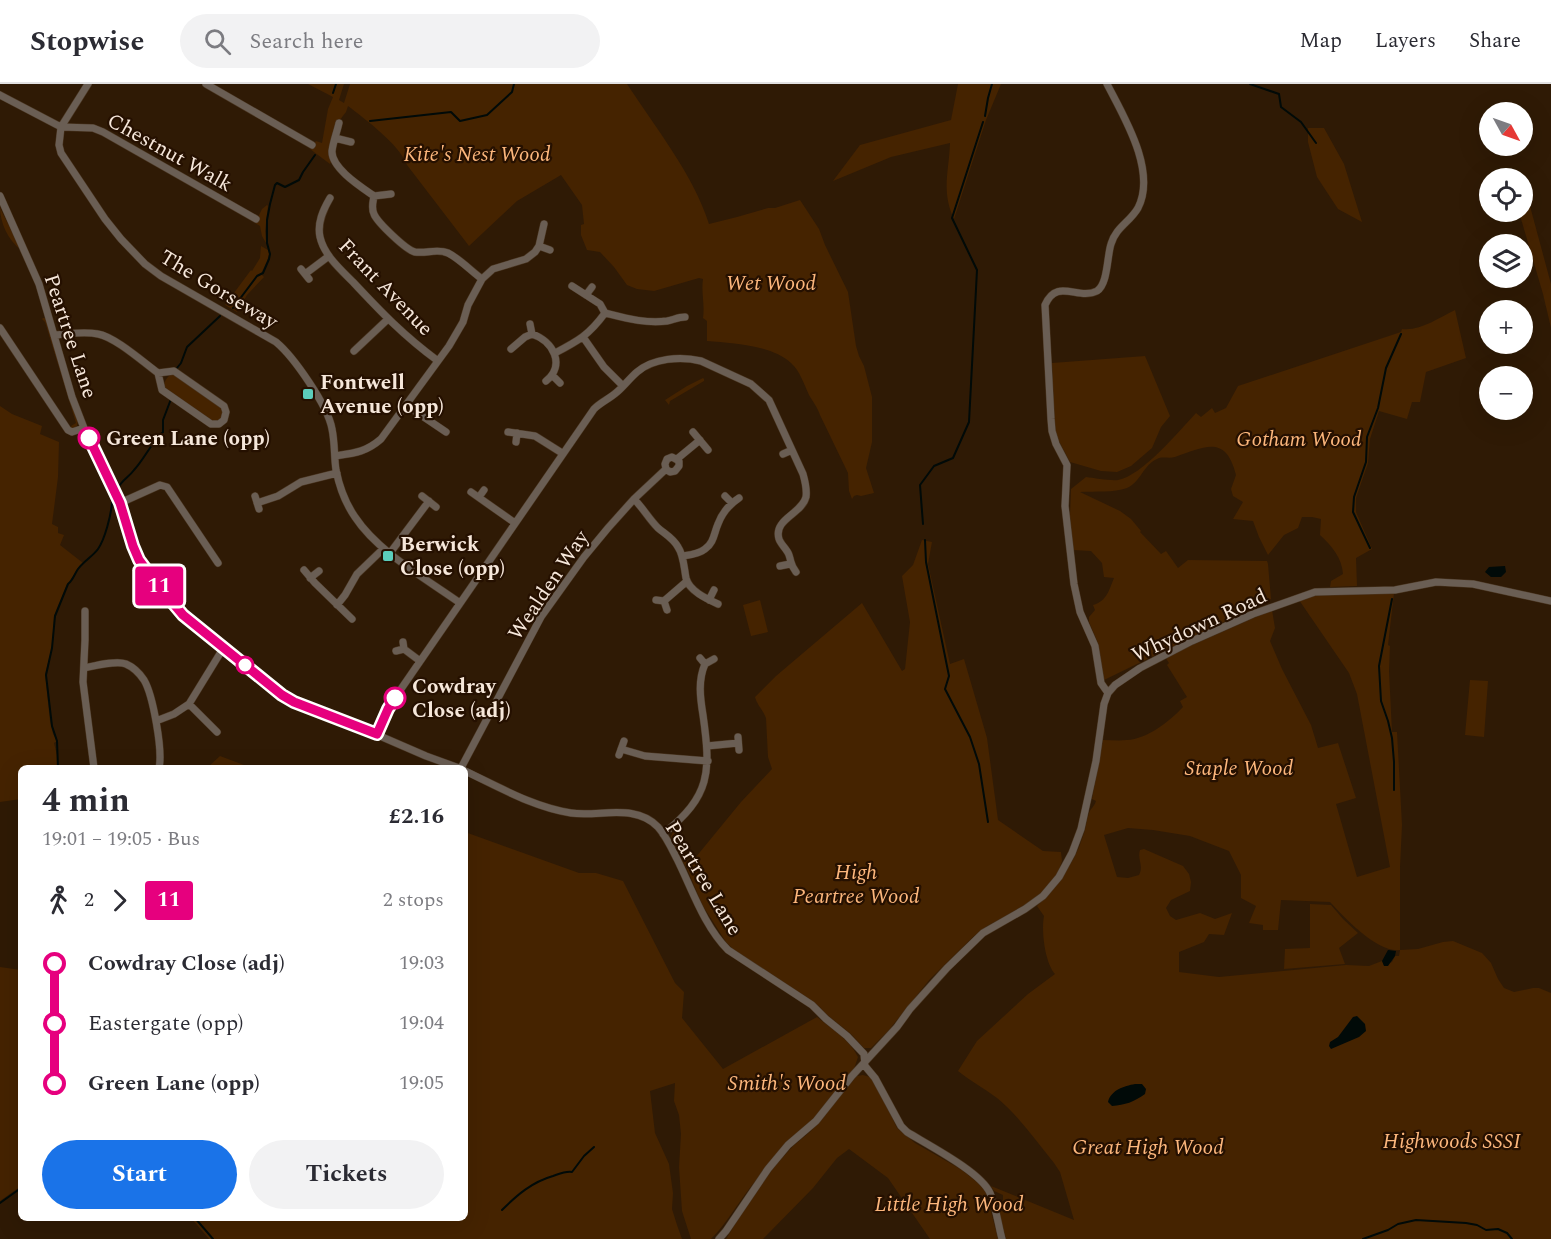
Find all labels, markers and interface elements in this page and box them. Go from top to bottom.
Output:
search box [180,14,600,68]
text: Stopwise [30,20,144,63]
icon: search [201,25,234,58]
text: Search here [249,25,363,58]
text: Map [1300,25,1342,57]
text: Layers [1375,25,1436,57]
text: Share [1469,25,1521,57]
north arrow [1479,102,1533,156]
map controls [1479,102,1533,420]
street label: Chestnut Walk [101,105,238,201]
park label: Kite's Nest Wood [403,139,551,171]
button: locate [1479,168,1533,222]
street label: Frant Avenue [330,232,440,344]
button: layers [1479,234,1533,288]
street label: The Gorseway [153,242,284,338]
park label: Wet Wood [726,268,816,300]
street label: Peartree Lane [35,270,105,403]
button: + [1479,300,1533,354]
button: − [1479,366,1533,420]
place label: Fontwell Avenue (opp) [320,367,444,423]
marker: Fontwell Avenue (opp) [301,387,315,401]
place label: Green Lane (opp) [106,423,270,455]
park label: Gotham Wood [1236,424,1362,456]
marker: Green Lane (opp) [78,427,100,449]
street label: Wealden Way [500,523,598,647]
place label: Berwick Close (opp) [400,529,505,585]
marker: Berwick Close (opp) [381,549,395,563]
line badge: 11 [132,566,186,606]
text: 11 [147,570,171,602]
street label: Whydown Road [1126,580,1273,671]
unlabelled marker [236,656,254,674]
place label: Cowdray Close (adj) [412,671,511,727]
marker: Cowdray Close (adj) [384,687,406,709]
park label: Staple Wood [1185,753,1293,785]
text: 4 min [42,776,130,826]
text: £2.16 [389,800,444,833]
street label: Peartree Lane [656,815,750,942]
text: 19:01 – 19:05 · Bus [42,824,200,854]
park label: High Peartree Wood [792,857,920,913]
icon: walk [42,884,75,917]
icon: forward [103,884,136,917]
text: 11 [157,884,181,916]
text: 2 [84,885,94,915]
text: 2 stops [383,885,444,915]
text: Cowdray Close (adj) [88,947,285,980]
text: 19:03 [399,948,444,978]
text: Eastergate (opp) [88,1007,243,1040]
text: 19:04 [399,1008,444,1038]
text: Green Lane (opp) [88,1067,260,1100]
text: 19:05 [399,1068,444,1098]
park label: Smith's Wood [728,1068,846,1100]
park label: Highwoods SSSI [1383,1126,1522,1158]
park label: Great High Wood [1072,1132,1224,1164]
button: Start [42,1140,237,1209]
button: Tickets [249,1140,444,1209]
park label: Little High Wood [874,1189,1024,1221]

